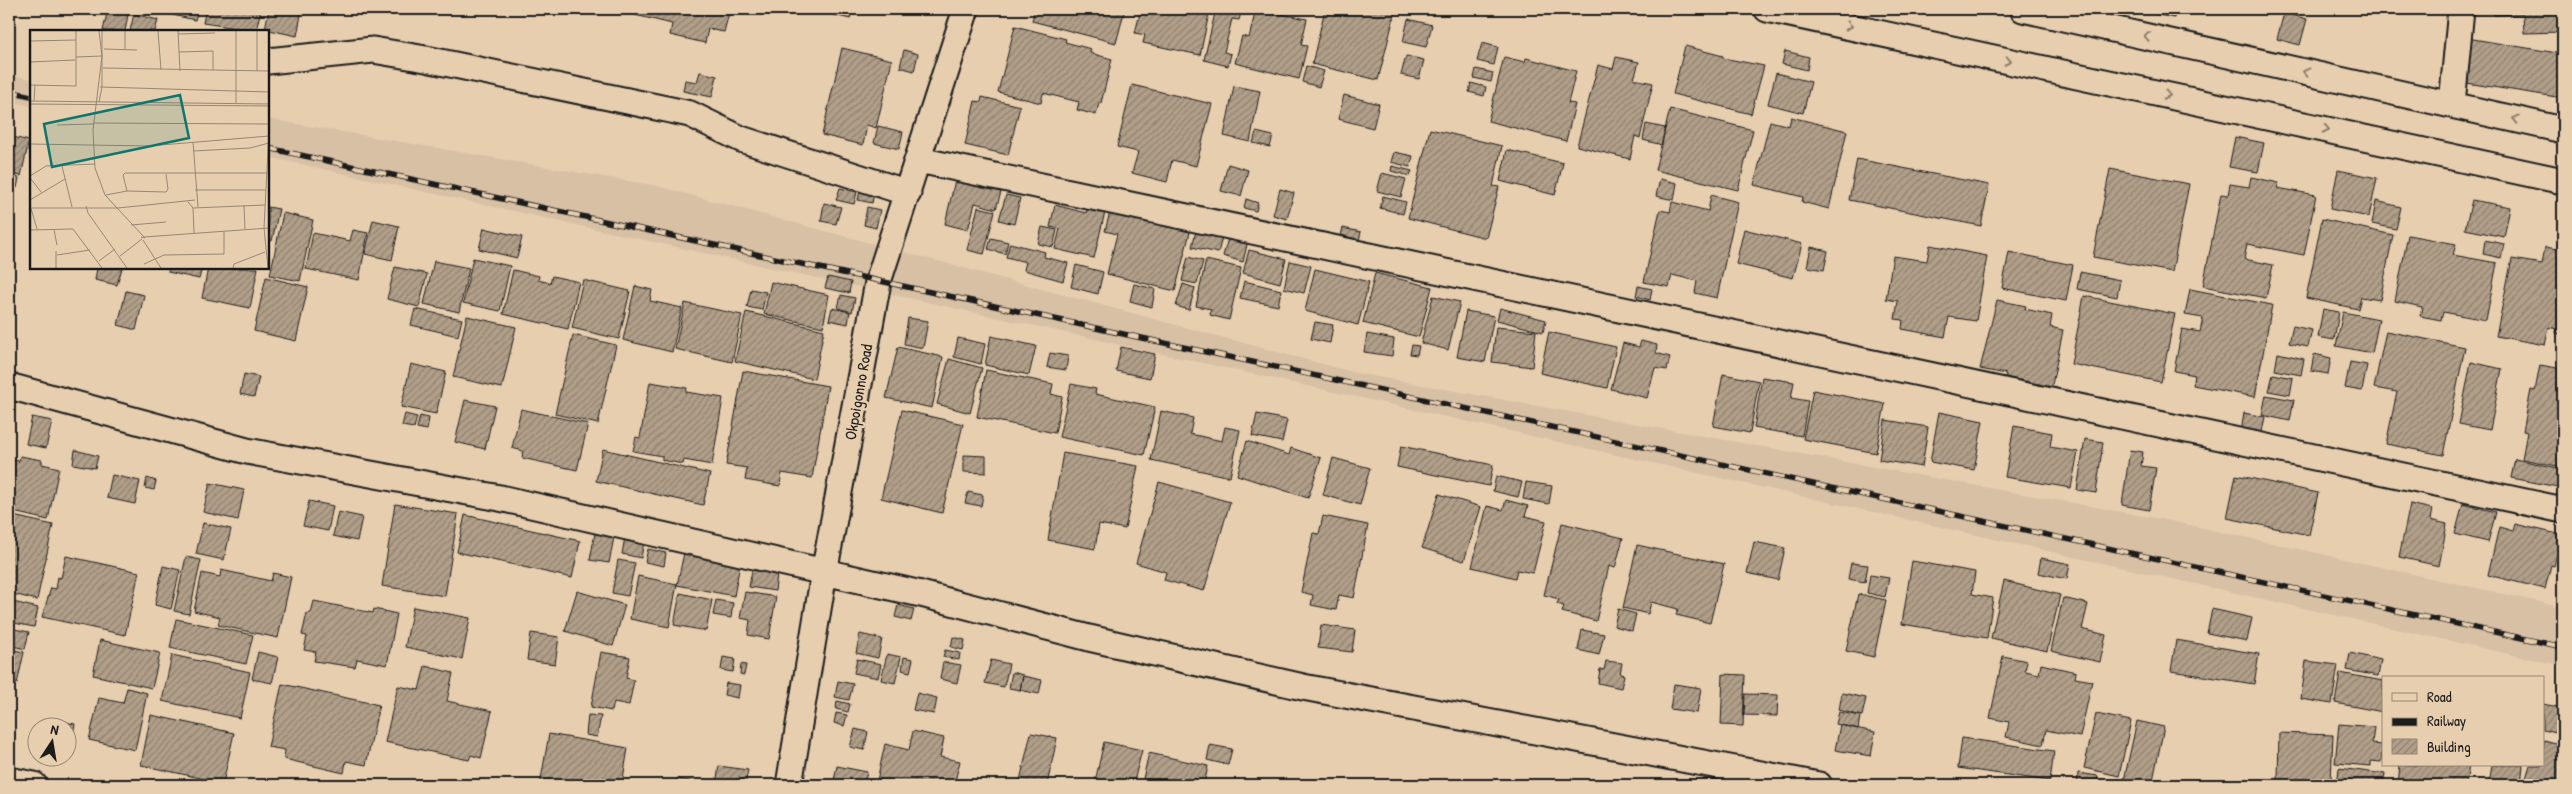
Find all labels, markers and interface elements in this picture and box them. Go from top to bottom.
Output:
one-way arrow [1845,21,1854,31]
inset map [30,30,269,269]
one-way arrow [2143,31,2152,42]
one-way arrow [2003,55,2012,66]
one-way arrow [2302,67,2310,78]
one-way arrow [2162,89,2171,100]
one-way arrow [2511,114,2520,125]
one-way arrow [2321,124,2330,134]
street label: Okpoigonno Road [839,342,877,442]
legend [2382,676,2544,766]
text: Road [2427,686,2452,707]
text: Railway [2427,710,2466,731]
north arrow [28,716,78,766]
text: N [49,719,61,739]
text: Building [2427,736,2471,757]

